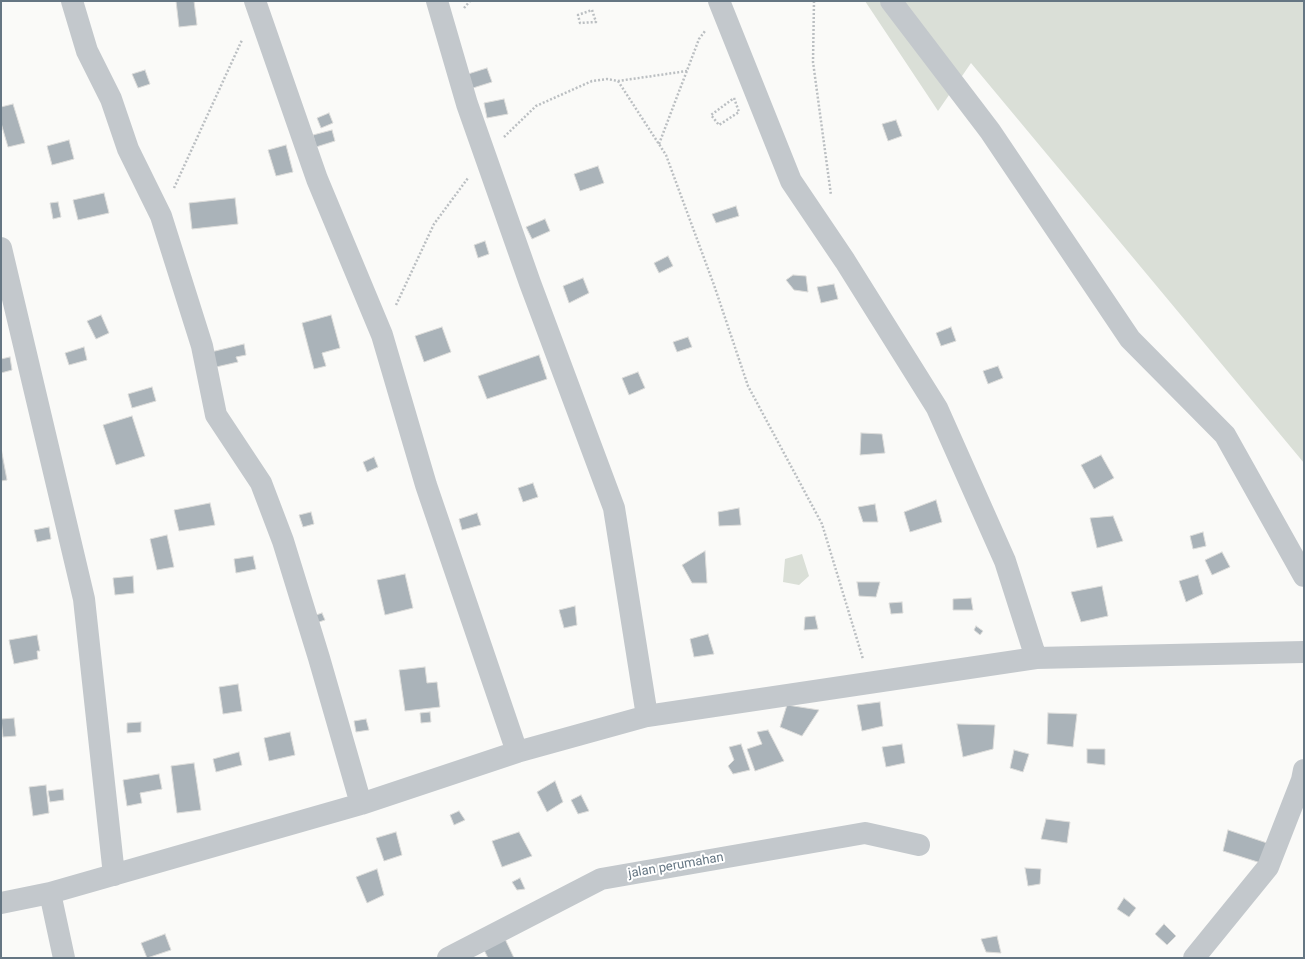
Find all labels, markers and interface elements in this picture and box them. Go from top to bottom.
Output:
street label: jalan perumahan [627,850,725,882]

